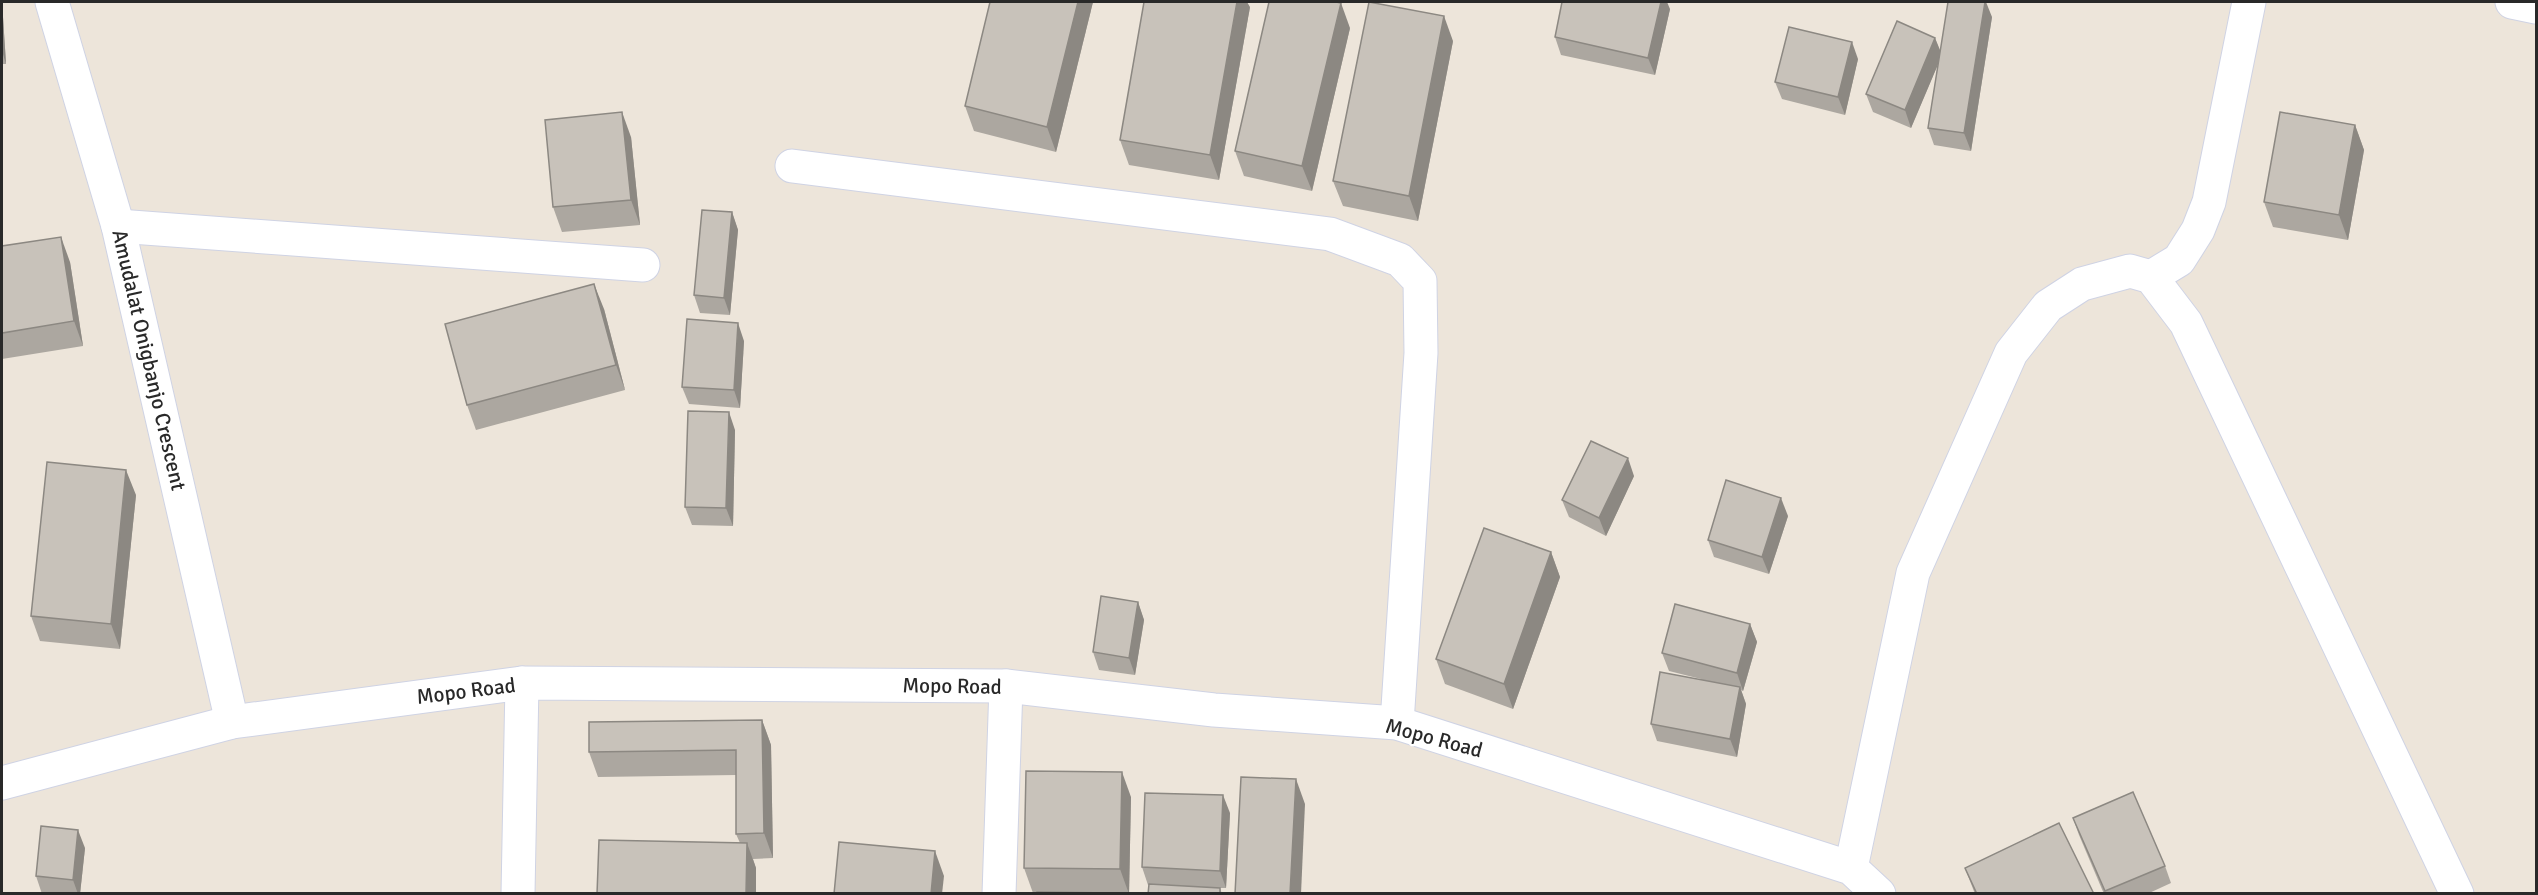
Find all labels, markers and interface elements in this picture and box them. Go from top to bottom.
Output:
street label: Amudalat Onigbanjo Crescent [106,227,192,493]
street label: Mopo Road [415,672,517,710]
street label: Mopo Road [902,672,1002,700]
street label: Mopo Road [1383,713,1485,763]

